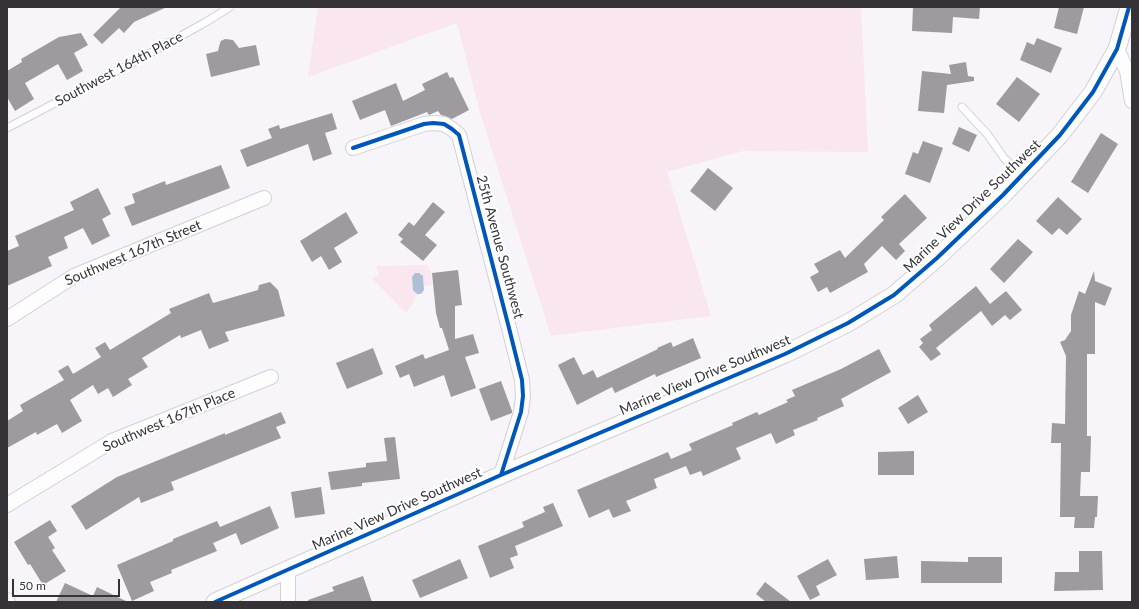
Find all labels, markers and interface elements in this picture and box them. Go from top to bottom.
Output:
street label: Southwest 164th Place [52,28,186,110]
street label: Marine View Drive Southwest [900,136,1044,276]
street label: 25th Avenue Southwest [473,173,527,321]
street label: Southwest 167th Street [62,217,204,289]
street label: Marine View Drive Southwest [617,331,793,419]
street label: Southwest 167th Place [100,384,238,456]
street label: Marine View Drive Southwest [309,464,485,554]
scale bar [14,571,122,597]
text: 50 m [19,578,46,593]

